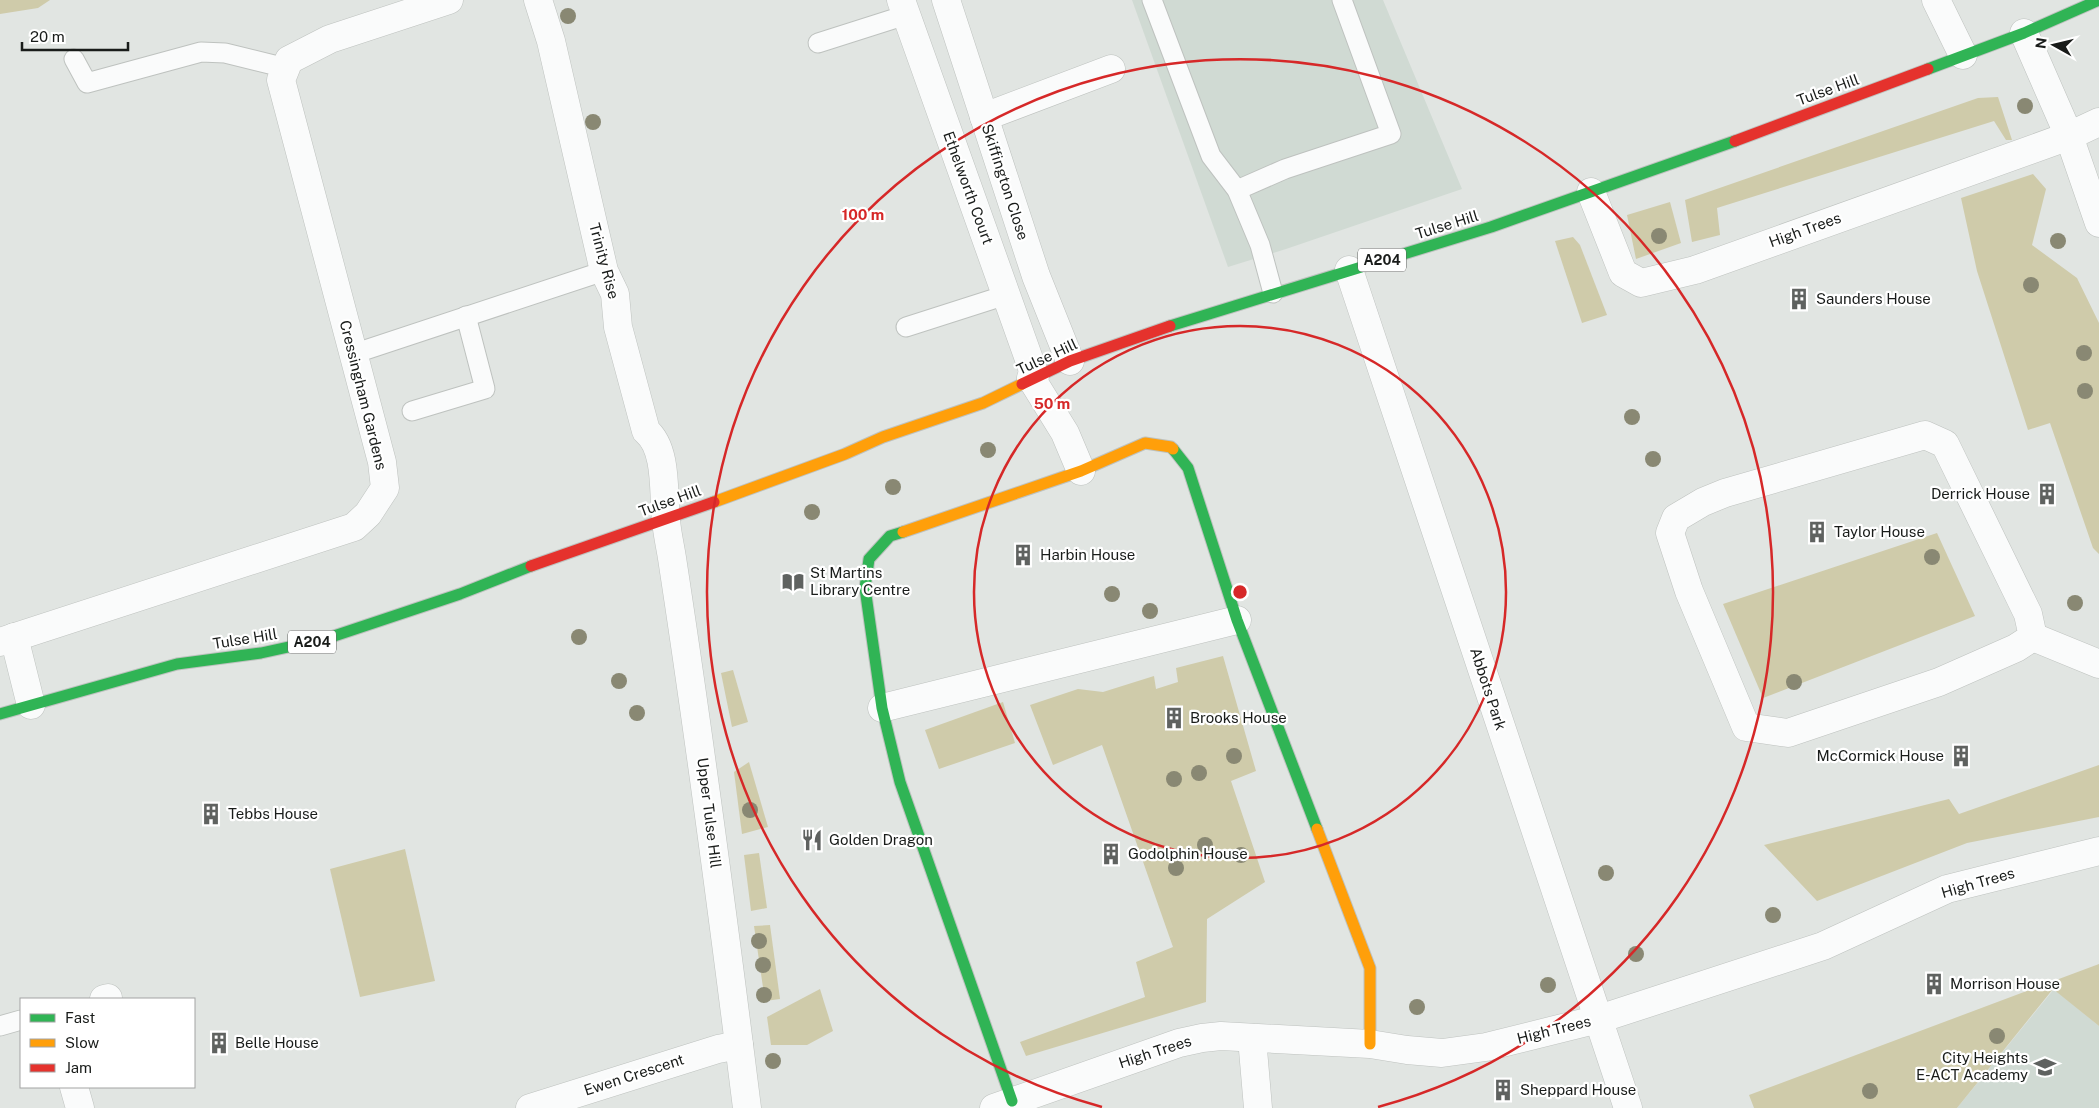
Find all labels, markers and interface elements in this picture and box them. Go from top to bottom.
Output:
scale bar [22,20,129,52]
north arrow [2029,20,2079,70]
text: 20 m [30,28,65,45]
text: N [2032,37,2050,50]
street label: Tulse Hill [1794,70,1861,109]
street label: Skiffington Close [979,122,1032,242]
street label: Ethelworth Court [940,129,997,247]
text: 100 m [842,206,884,223]
street label: Tulse Hill [1413,207,1480,242]
street label: High Trees [1766,209,1843,250]
street label: Trinity Rise [586,221,623,301]
road number: A204 [1358,248,1406,272]
building icon: Saunders House [1786,286,1812,312]
place label: Saunders House [1816,290,1931,307]
street label: Cressingham Gardens [337,318,390,471]
street label: Tulse Hill [1014,335,1080,378]
text: 50 m [1034,395,1070,412]
street label: Tulse Hill [636,481,703,520]
building icon: Derrick House [2034,481,2060,507]
place label: Derrick House [1931,485,2030,502]
building icon: Taylor House [1804,519,1830,545]
place label: Taylor House [1834,523,1925,540]
building icon: Harbin House [1010,542,1036,568]
place label: Harbin House [1040,546,1135,563]
place label: St Martins Library Centre [810,564,910,598]
library icon: St Martins Library Centre [780,569,806,595]
centre of rings [1231,583,1249,601]
street label: Tulse Hill [211,625,278,652]
road number: A204 [288,630,336,654]
street label: Abbots Park [1467,645,1510,732]
building icon: Brooks House [1161,705,1187,731]
place label: Brooks House [1190,709,1287,726]
building icon: McCormick House [1948,743,1974,769]
place label: McCormick House [1817,747,1944,764]
street label: Upper Tulse Hill [694,757,725,869]
building icon: Tebbs House [198,801,224,827]
place label: Tebbs House [228,805,318,822]
restaurant icon: Golden Dragon [799,827,825,853]
place label: Golden Dragon [829,831,933,848]
building icon: Godolphin House [1098,841,1124,867]
place label: Godolphin House [1128,845,1248,862]
street label: High Trees [1939,864,2016,901]
building icon: Morrison House [1921,971,1947,997]
place label: Morrison House [1950,975,2060,992]
legend [20,998,195,1088]
text: Fast [65,1009,95,1026]
street label: High Trees [1515,1012,1593,1047]
building icon: Belle House [206,1030,232,1056]
street label: High Trees [1116,1032,1193,1071]
text: Slow [65,1034,100,1051]
place label: Belle House [235,1034,319,1051]
place label: City Heights E-ACT Academy [1916,1049,2028,1083]
street label: Ewen Crescent [582,1050,686,1099]
school or university icon: City Heights E-ACT Academy [2032,1054,2058,1080]
text: Jam [65,1059,92,1076]
building icon: Sheppard House [1490,1077,1516,1103]
place label: Sheppard House [1520,1081,1636,1098]

